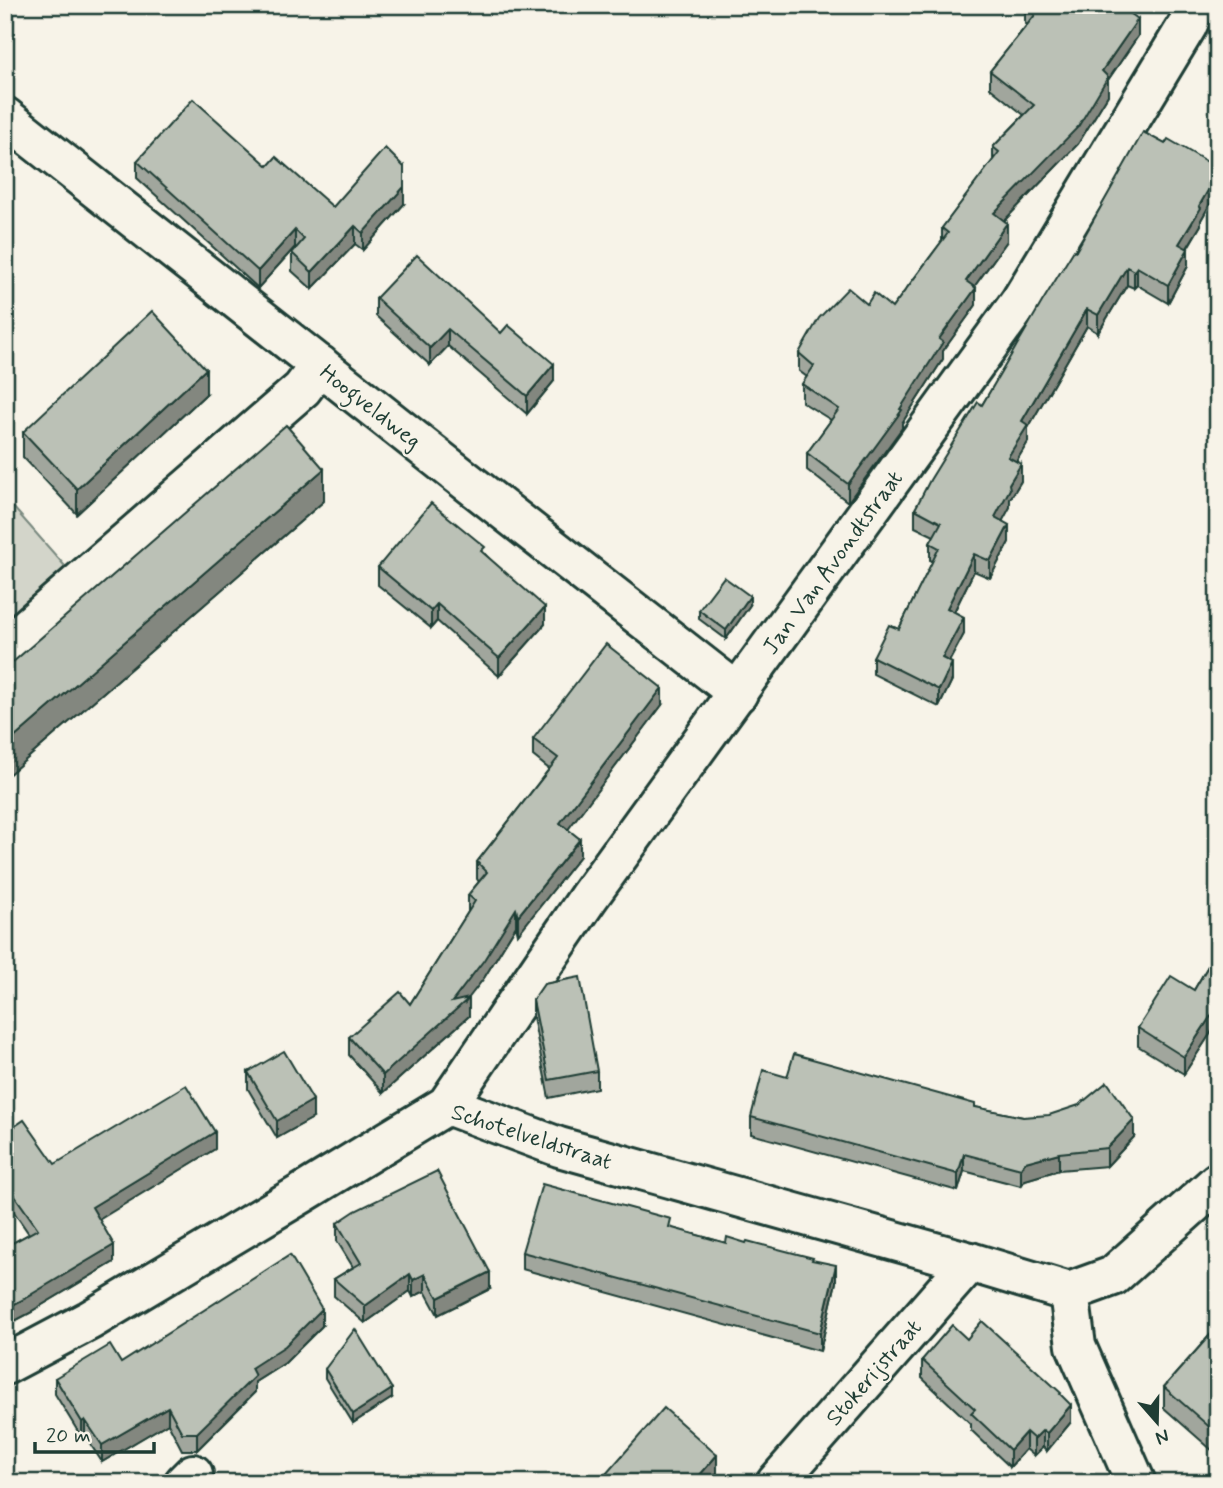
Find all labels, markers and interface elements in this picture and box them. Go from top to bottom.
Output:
street label: Hoogveldweg [311,358,427,458]
street label: Jan Van Avondtstraat [757,465,911,661]
street label: Schotelveldstraat [447,1098,615,1178]
street label: Stokerijstraat [820,1314,929,1433]
north arrow [1122,1386,1192,1456]
scale bar [35,1411,154,1455]
text: 20 m [46,1422,91,1450]
text: N [1152,1423,1173,1450]

